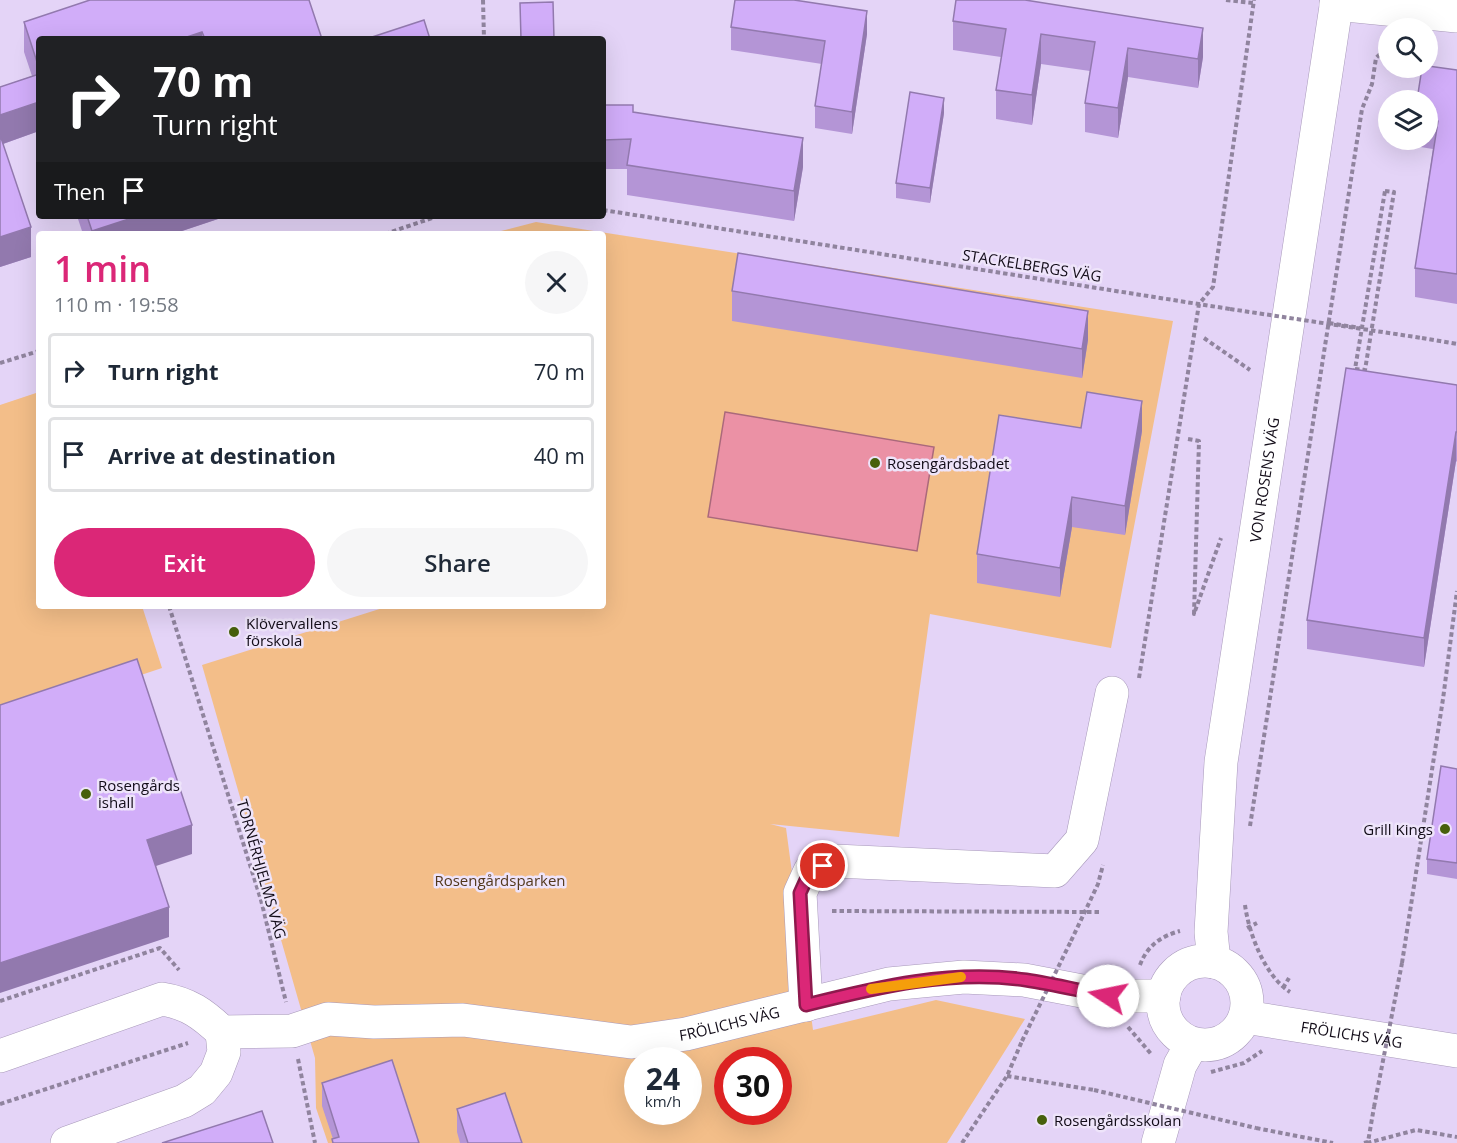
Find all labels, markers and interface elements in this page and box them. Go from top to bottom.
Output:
map controls [1378,18,1438,150]
button: search [1378,18,1438,78]
text: 70 m [153,52,253,109]
icon: right [54,60,132,138]
button: layers [1378,90,1438,150]
text: Turn right [153,106,278,143]
icon: arrive [117,174,150,207]
text: Then [54,176,105,206]
text: 1 min [54,244,151,293]
street label: STACKELBERGS VÄG [961,244,1103,286]
button: close [525,251,588,314]
text: 110 m · 19:58 [54,291,179,318]
icon: right [57,354,90,387]
text: Turn right [108,356,219,386]
text: 70 m [534,356,585,386]
street label: VON ROSENS VÄG [1245,416,1283,544]
icon: arrive [57,438,90,471]
text: Arrive at destination [108,440,336,470]
text: 40 m [534,440,585,470]
place label: Rosengårdsbadet [887,453,1009,473]
marker: Rosengårdsbadet [868,456,882,470]
button: Exit [54,528,315,597]
button: Share [327,528,588,597]
place label: Klövervallens förskola [246,613,338,650]
marker: Klövervallens förskola [227,625,241,639]
place label: Rosengårds ishall [98,775,180,812]
marker: Rosengårds ishall [79,787,93,801]
street label: TORNÉRHJELMS VÄG [233,797,291,941]
place label: Grill Kings [1363,819,1433,839]
marker: Grill Kings [1438,822,1452,836]
pin [797,840,848,891]
icon: arrive [806,849,839,882]
park label: Rosengårdsparken [434,870,566,890]
position arrow [1076,964,1140,1028]
street label: FRÖLICHS VÄG [678,1001,781,1045]
street label: FRÖLICHS VÄG [1299,1016,1404,1052]
speed limit sign: 30 [714,1047,792,1125]
text: 24 [646,1058,680,1099]
text: km/h [645,1091,681,1111]
place label: Rosengårdsskolan [1054,1110,1181,1130]
marker: Rosengårdsskolan [1035,1113,1049,1127]

